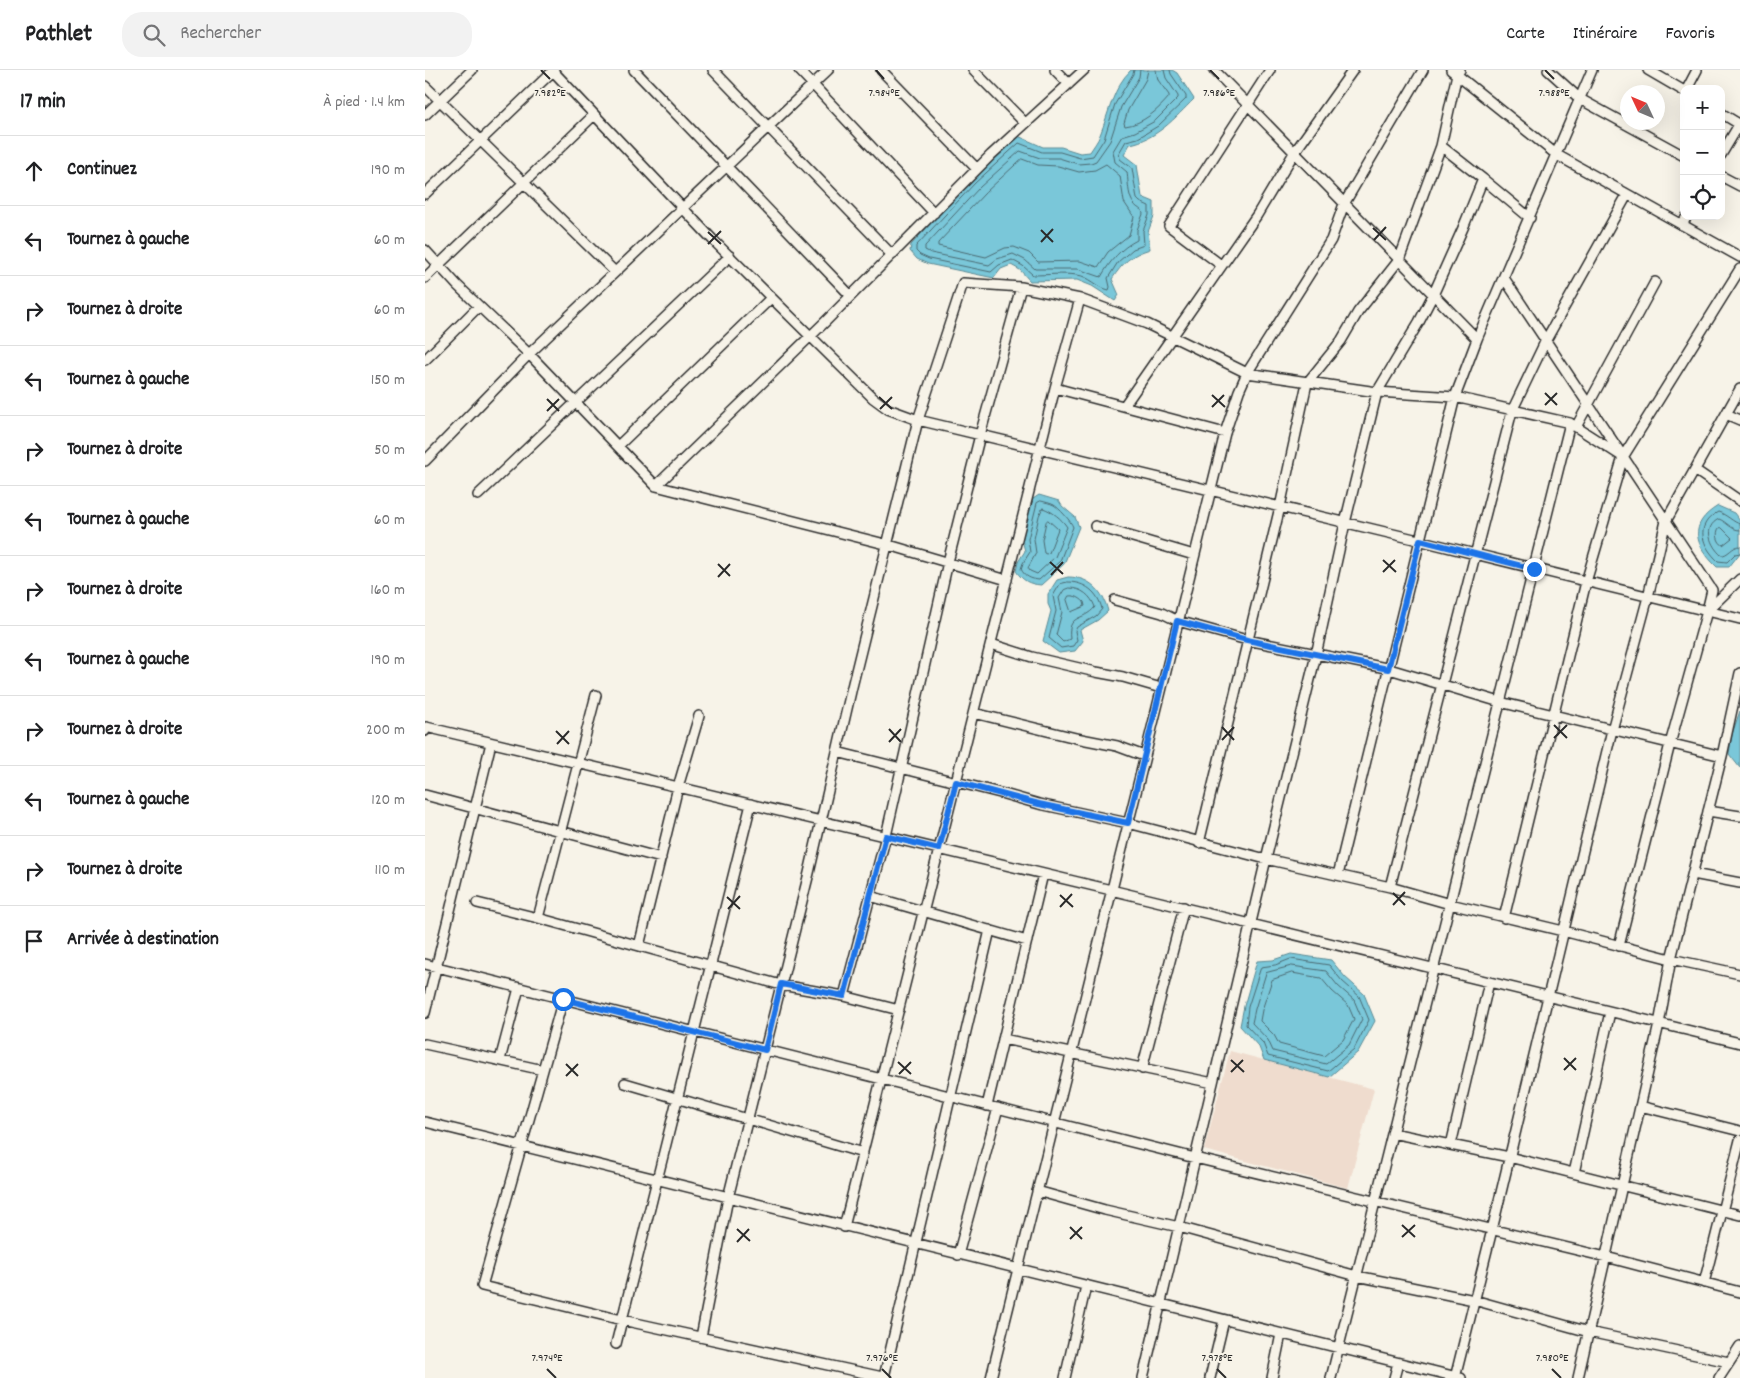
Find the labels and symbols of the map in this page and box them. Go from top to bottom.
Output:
text: 7.982°E [534,85,566,102]
text: 7.984°E [868,85,900,102]
text: 7.986°E [1203,85,1236,102]
text: 7.988°E [1538,85,1570,102]
north arrow [1620,85,1665,130]
route end [1523,558,1546,581]
route start [552,988,575,1011]
text: 7.974°E [532,1350,563,1367]
text: 7.976°E [866,1350,898,1367]
text: 7.978°E [1202,1350,1233,1367]
text: 7.980°E [1536,1350,1569,1367]

